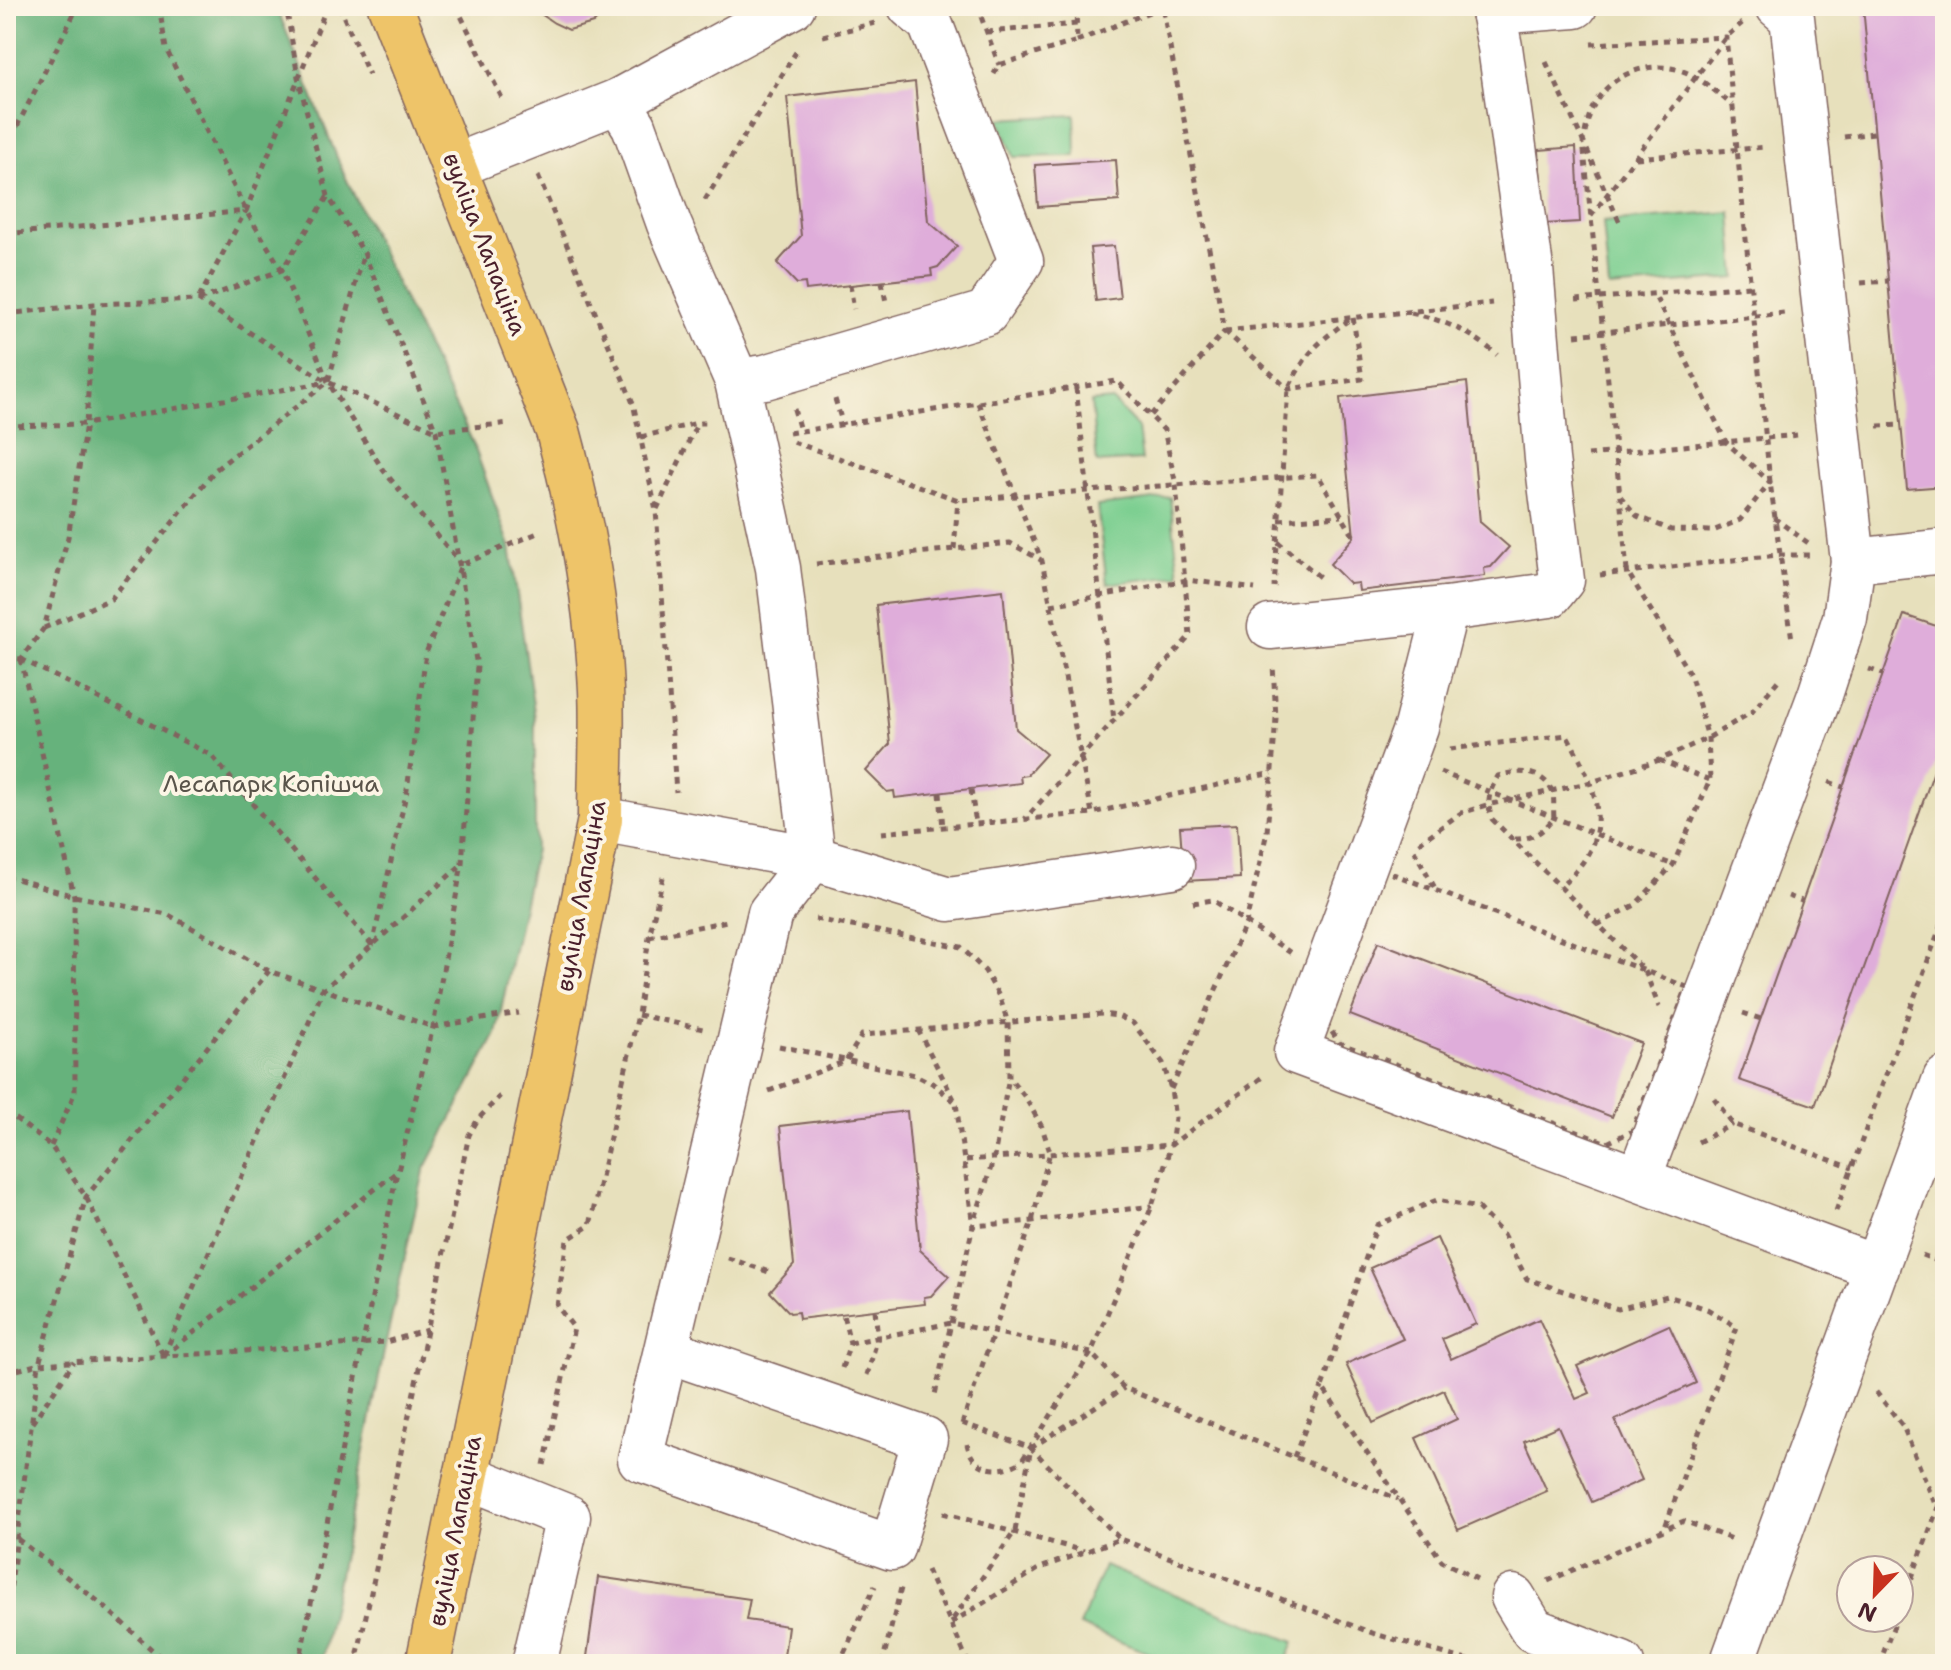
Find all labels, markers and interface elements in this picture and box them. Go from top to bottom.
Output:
street label: вуліца Лапаціна [435,148,535,340]
park label: Лесапарк Копішча [163,768,379,800]
street label: вуліца Лапаціна [548,798,614,994]
street label: вуліца Лапаціна [421,1433,489,1629]
north arrow [1835,1554,1915,1634]
text: N [1854,1595,1881,1629]

